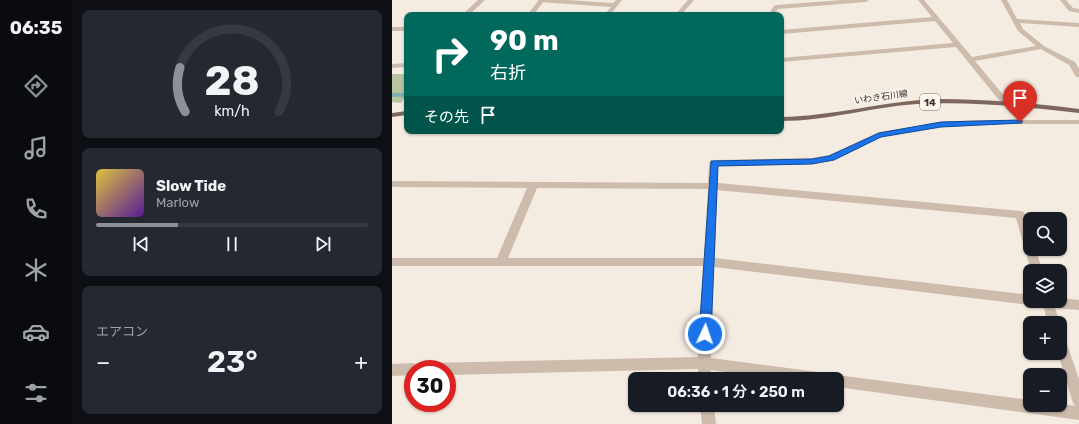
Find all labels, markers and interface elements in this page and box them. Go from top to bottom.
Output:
text: 06:35 [10,17,62,39]
text: 90 m [490,24,559,57]
icon: right [424,28,476,80]
text: 28 [204,56,260,105]
text: 右折 [490,62,526,84]
icon: directions [22,72,50,100]
pin [1003,81,1037,122]
icon: arrive [1009,87,1031,109]
street label: いわき石川線 [854,88,909,106]
road number: 14 [920,94,940,110]
text: km/h [214,103,250,120]
icon: arrive [477,104,499,126]
text: その先 [424,108,469,126]
icon: music [22,134,50,162]
text: Slow Tide [156,177,226,195]
icon: phone [22,195,50,223]
text: Marlow [156,195,199,210]
map controls [1023,212,1067,412]
button: search [1023,212,1067,256]
icon: previous [130,233,152,255]
icon: pause [221,233,243,255]
icon: next [312,233,334,255]
icon: climate [22,256,50,284]
button: layers [1023,264,1067,308]
position arrow [684,313,726,355]
button: + [1023,316,1067,360]
icon: car [22,318,50,346]
text: エアコン [96,324,148,339]
text: 23° [207,344,258,380]
text: − [96,349,110,376]
text: + [354,349,368,376]
speed limit sign: 30 [404,360,456,412]
button: − [1023,368,1067,412]
icon: filters [22,379,50,407]
text: 06:36 · 1 分 · 250 m [667,383,805,401]

